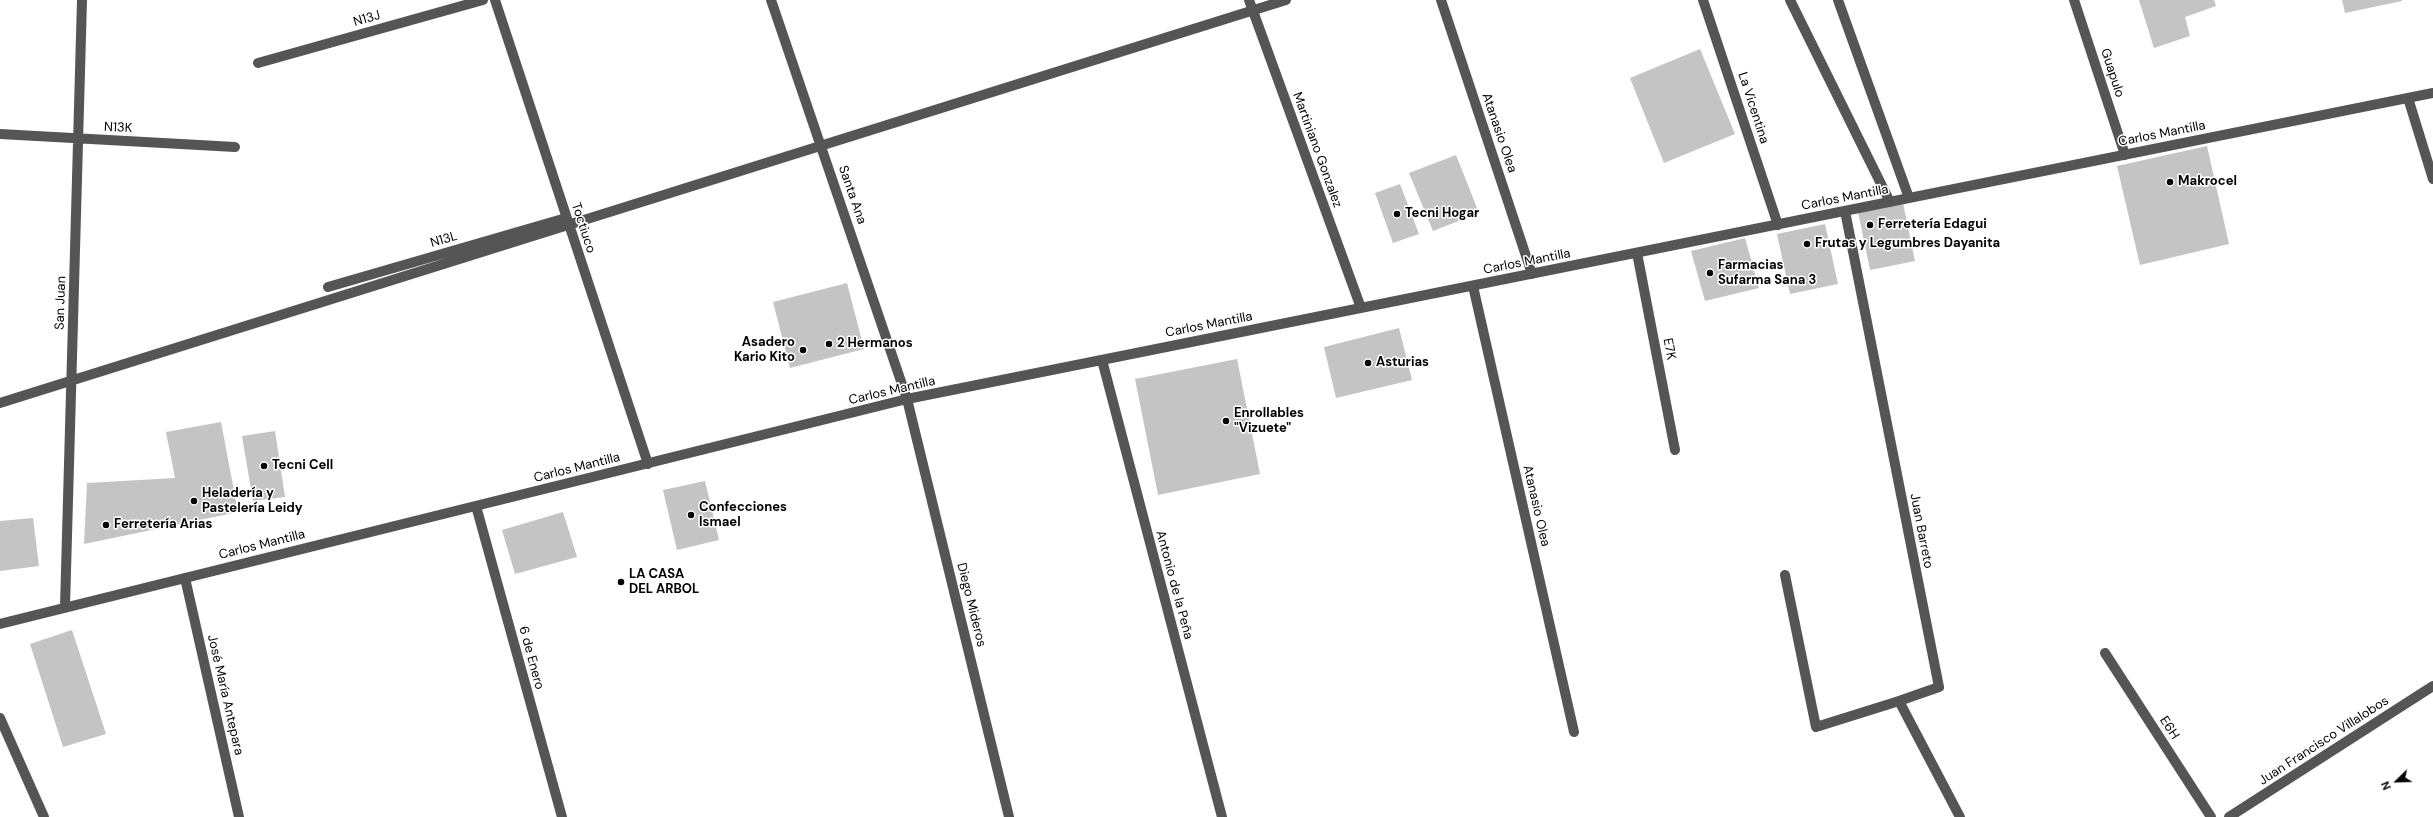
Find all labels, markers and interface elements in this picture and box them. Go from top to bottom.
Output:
street label: N13J [352,8,382,30]
street label: Guapulo [2097,47,2127,99]
street label: La Vicentina [1734,70,1772,146]
street label: Martiniano Gonzalez [1289,90,1345,210]
street label: Atanasio Olea [1478,91,1520,175]
street label: Carlos Mantilla [2117,118,2207,150]
street label: N13K [103,119,133,137]
street label: Santa Ana [835,164,869,226]
place label: Makrocel [2178,174,2237,190]
marker: Makrocel [2165,177,2175,187]
street label: Carlos Mantilla [1800,182,1890,214]
street label: Toctiuco [568,201,598,255]
place label: Tecni Hogar [1405,206,1479,222]
marker: Tecni Hogar [1392,209,1402,219]
place label: Ferretería Edagui [1878,217,1987,233]
marker: Ferretería Edagui [1865,220,1875,230]
street label: N13L [429,229,459,251]
place label: Frutas y Legumbres Dayanita [1815,236,2000,252]
marker: Frutas y Legumbres Dayanita [1802,239,1812,249]
street label: Carlos Mantilla [1482,246,1572,278]
place label: Farmacias Sufarma Sana 3 [1718,258,1816,289]
marker: Farmacias Sufarma Sana 3 [1705,268,1715,278]
street label: San Juan [52,276,70,330]
street label: Carlos Mantilla [1164,309,1254,341]
place label: Asadero Kario Kito [734,335,795,366]
place label: 2 Hermanos [837,336,913,352]
street label: E7K [1659,337,1679,361]
marker: 2 Hermanos [824,339,834,349]
marker: Asadero Kario Kito [798,345,808,355]
place label: Asturias [1376,355,1429,371]
marker: Asturias [1363,358,1373,368]
street label: Carlos Mantilla [847,373,937,409]
place label: Enrollables "Vizuete" [1234,406,1304,437]
marker: Enrollables "Vizuete" [1221,416,1231,426]
street label: Carlos Mantilla [532,450,622,486]
place label: Tecni Cell [272,458,333,474]
marker: Tecni Cell [259,461,269,471]
street label: Atanasio Olea [1519,464,1553,548]
place label: Heladería y Pastelería Leidy [202,486,303,517]
street label: Juan Barreto [1906,492,1936,570]
marker: Heladería y Pastelería Leidy [189,496,199,506]
place label: Confecciones Ismael [699,500,787,531]
marker: Confecciones Ismael [686,510,696,520]
place label: Ferretería Arias [114,517,212,533]
marker: Ferretería Arias [101,520,111,530]
street label: Carlos Mantilla [217,527,307,563]
street label: Antonio de la Peña [1152,529,1196,641]
street label: Diego Mideros [953,561,989,649]
place label: LA CASA DEL ARBOL [629,567,699,598]
marker: LA CASA DEL ARBOL [616,577,626,587]
street label: 6 de Enero [515,625,547,691]
street label: José María Antepara [204,633,246,757]
street label: Juan Francisco Villalobos [2256,693,2392,789]
street label: E6H [2156,714,2182,742]
north arrow [2377,761,2417,801]
text: N [2378,779,2394,792]

